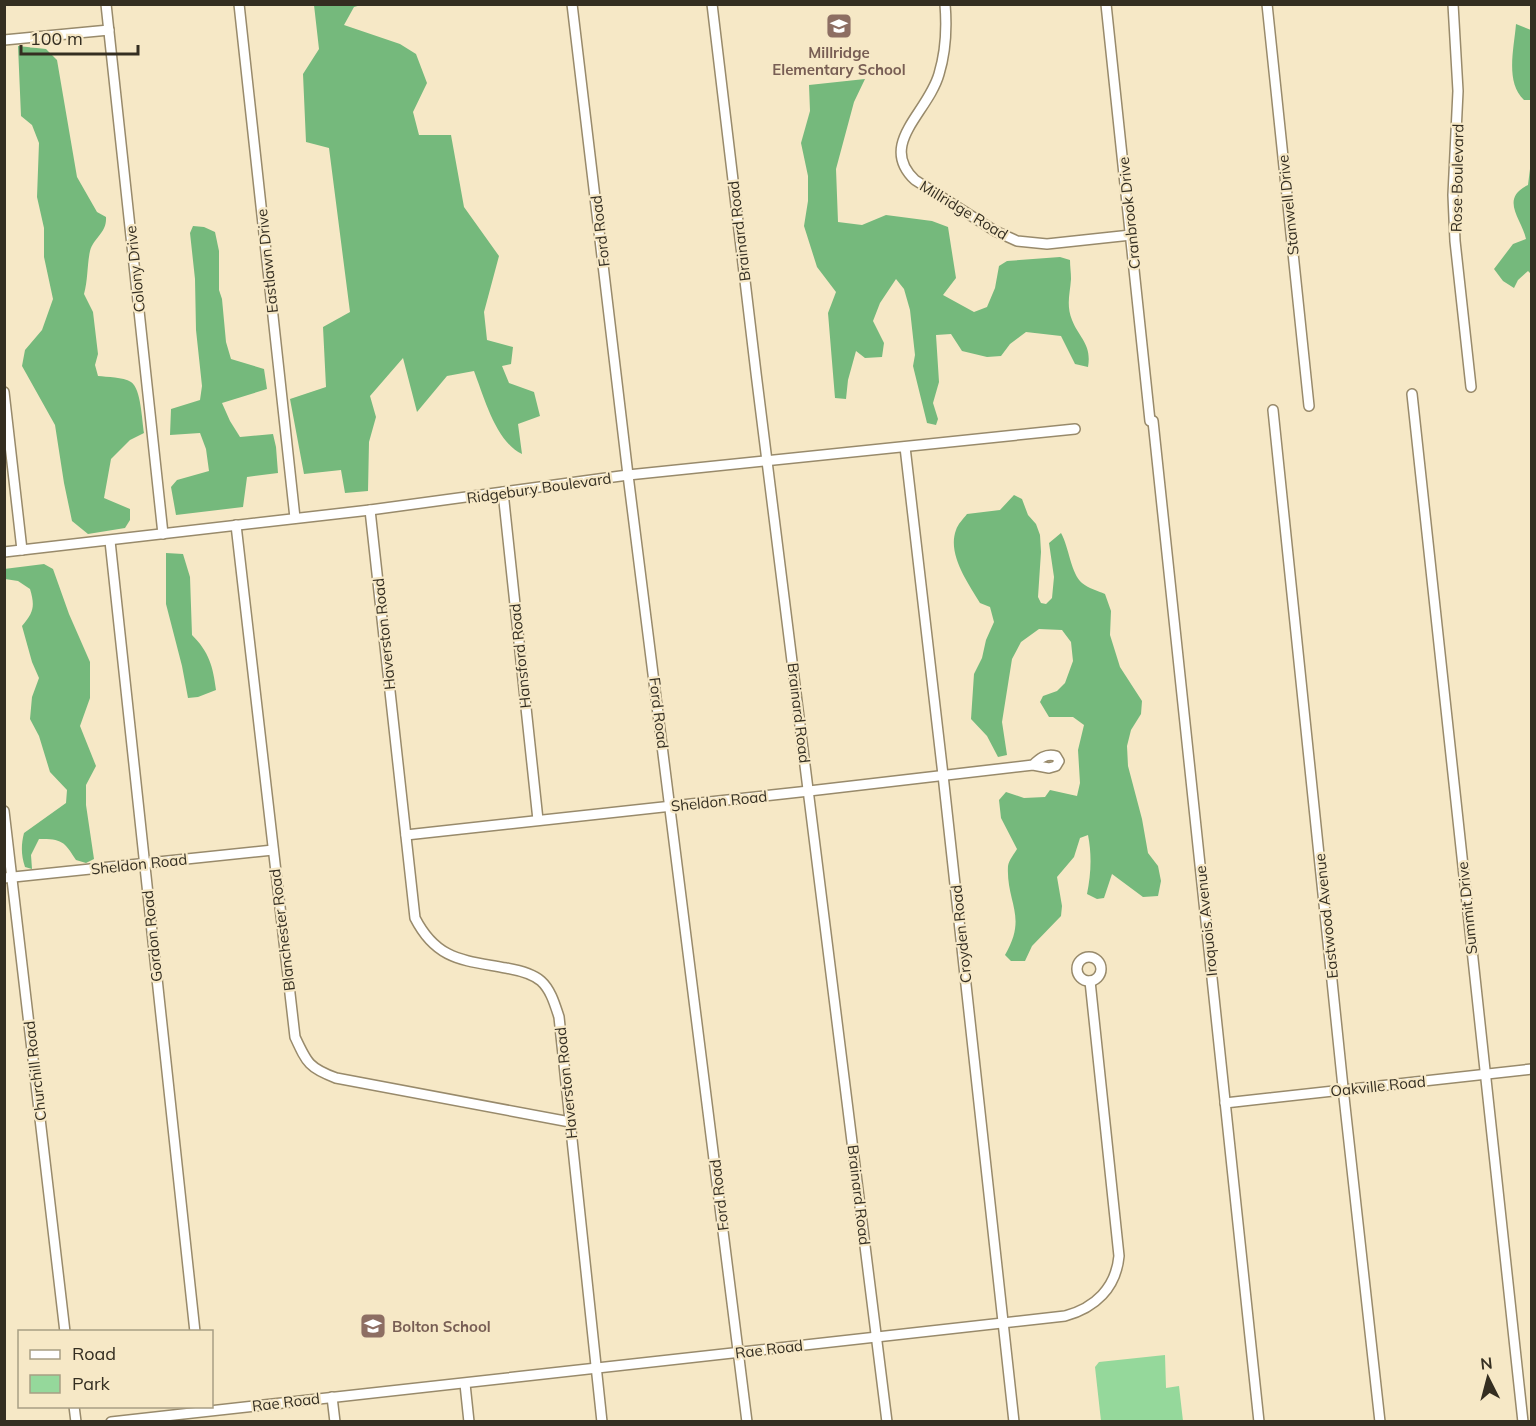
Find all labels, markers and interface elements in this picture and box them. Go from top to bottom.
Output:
school or university icon: Millridge Elementary School [824,11,854,41]
scale bar [21,18,138,56]
text: 100 m [30,27,83,50]
place label: Millridge Elementary School [772,43,906,79]
street label: Rose Boulevard [1447,124,1467,232]
street label: Stanwell Drive [1273,154,1303,256]
street label: Cranbrook Drive [1114,156,1144,270]
street label: Millridge Road [916,176,1012,244]
street label: Brainard Road [723,180,755,282]
street label: Ford Road [586,194,614,268]
street label: Eastlawn Drive [252,208,282,314]
street label: Colony Drive [121,225,149,313]
street label: Ridgebury Boulevard [465,468,613,508]
street label: Haverston Road [369,577,399,691]
street label: Hansford Road [505,603,535,709]
street label: Brainard Road [783,662,815,764]
street label: Ford Road [645,676,673,750]
street label: Sheldon Road [670,786,768,816]
street label: Sheldon Road [90,849,188,879]
street label: Eastwood Avenue [1310,853,1342,979]
street label: Summit Drive [1453,861,1481,955]
street label: Iroquois Avenue [1191,865,1221,977]
street label: Blanchester Road [265,868,299,992]
street label: Croyden Road [946,884,976,984]
street label: Gordon Road [138,889,166,983]
street label: Churchill Road [19,1020,51,1122]
street label: Haverston Road [551,1026,581,1140]
street label: Oakville Road [1329,1072,1427,1100]
street label: Brainard Road [843,1144,875,1246]
street label: Ford Road [705,1158,733,1232]
school or university icon: Bolton School [358,1311,388,1341]
place label: Bolton School [392,1317,491,1336]
legend [18,1330,213,1408]
street label: Rae Road [734,1335,804,1363]
text: Road [72,1342,116,1365]
north arrow [1458,1348,1518,1408]
text: N [1479,1353,1493,1374]
text: Park [72,1372,111,1395]
street label: Rae Road [251,1388,321,1416]

